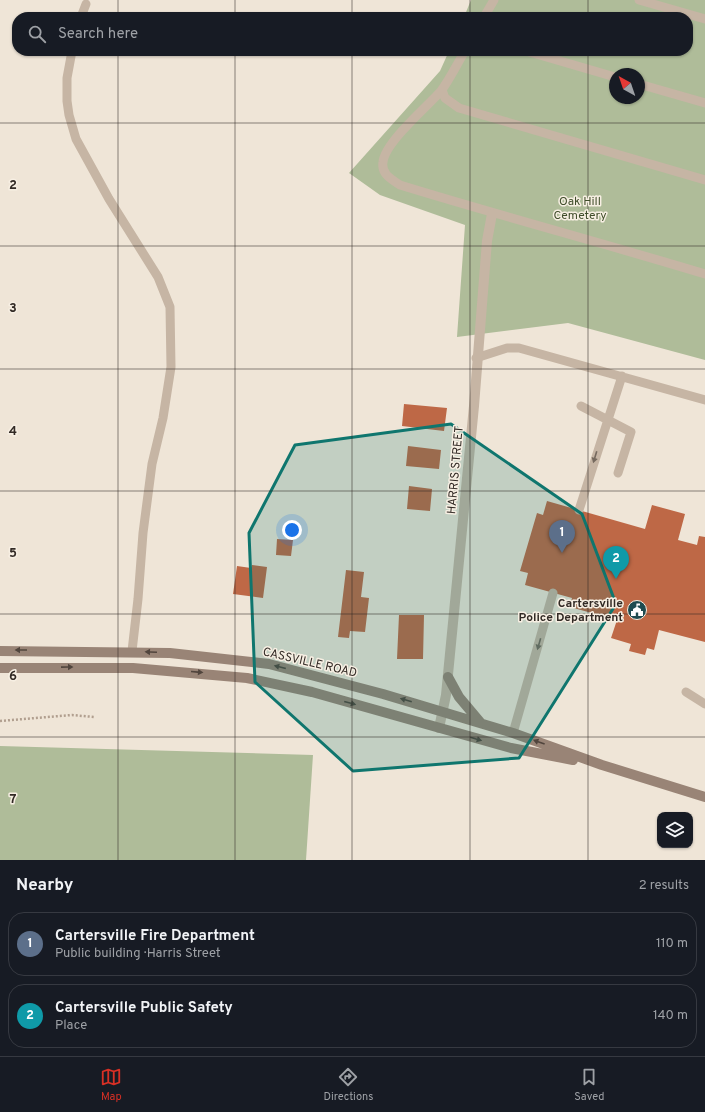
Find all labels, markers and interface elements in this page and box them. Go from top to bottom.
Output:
search box [12,12,693,56]
icon: search [26,23,48,45]
text: Search here [58,25,138,44]
north arrow [609,68,645,104]
text: 2 [9,178,17,194]
park label: Oak Hill Cemetery [553,194,607,224]
text: 3 [9,301,17,317]
text: 4 [9,424,17,440]
street label: HARRIS STREET [444,425,468,515]
one-way arrow [592,452,598,464]
your location [282,520,302,540]
pin: 1 [549,520,575,553]
text: 5 [9,546,17,562]
pin: 2 [603,546,629,579]
place label: Cartersville Police Department [519,596,623,626]
public building icon: Cartersville Police Department [626,599,648,621]
one-way arrow [536,638,542,650]
street label: CASSVILLE ROAD [261,644,358,682]
one-way arrow [14,647,27,653]
one-way arrow [144,649,157,655]
one-way arrow [61,664,74,670]
one-way arrow [274,664,286,670]
text: 6 [9,669,17,685]
one-way arrow [191,669,203,676]
one-way arrow [399,697,411,703]
one-way arrow [344,700,356,706]
one-way arrow [470,736,482,742]
one-way arrow [533,739,545,745]
text: 7 [10,792,17,808]
map controls [657,812,693,848]
button: layers [657,812,693,848]
text: Nearby [16,875,73,897]
text: 2 results [639,878,689,894]
text: Cartersville Fire Department [55,927,255,946]
text: 1 [27,936,33,952]
text: 110 m [656,936,688,952]
text: Public building · Harris Street [55,946,221,962]
text: Cartersville Public Safety [55,999,233,1018]
text: 2 [26,1008,34,1024]
text: 140 m [653,1008,688,1024]
text: Place [55,1018,87,1034]
tab: Map [100,1066,122,1104]
tab: Directions [323,1066,373,1104]
tab: Saved [574,1066,605,1104]

